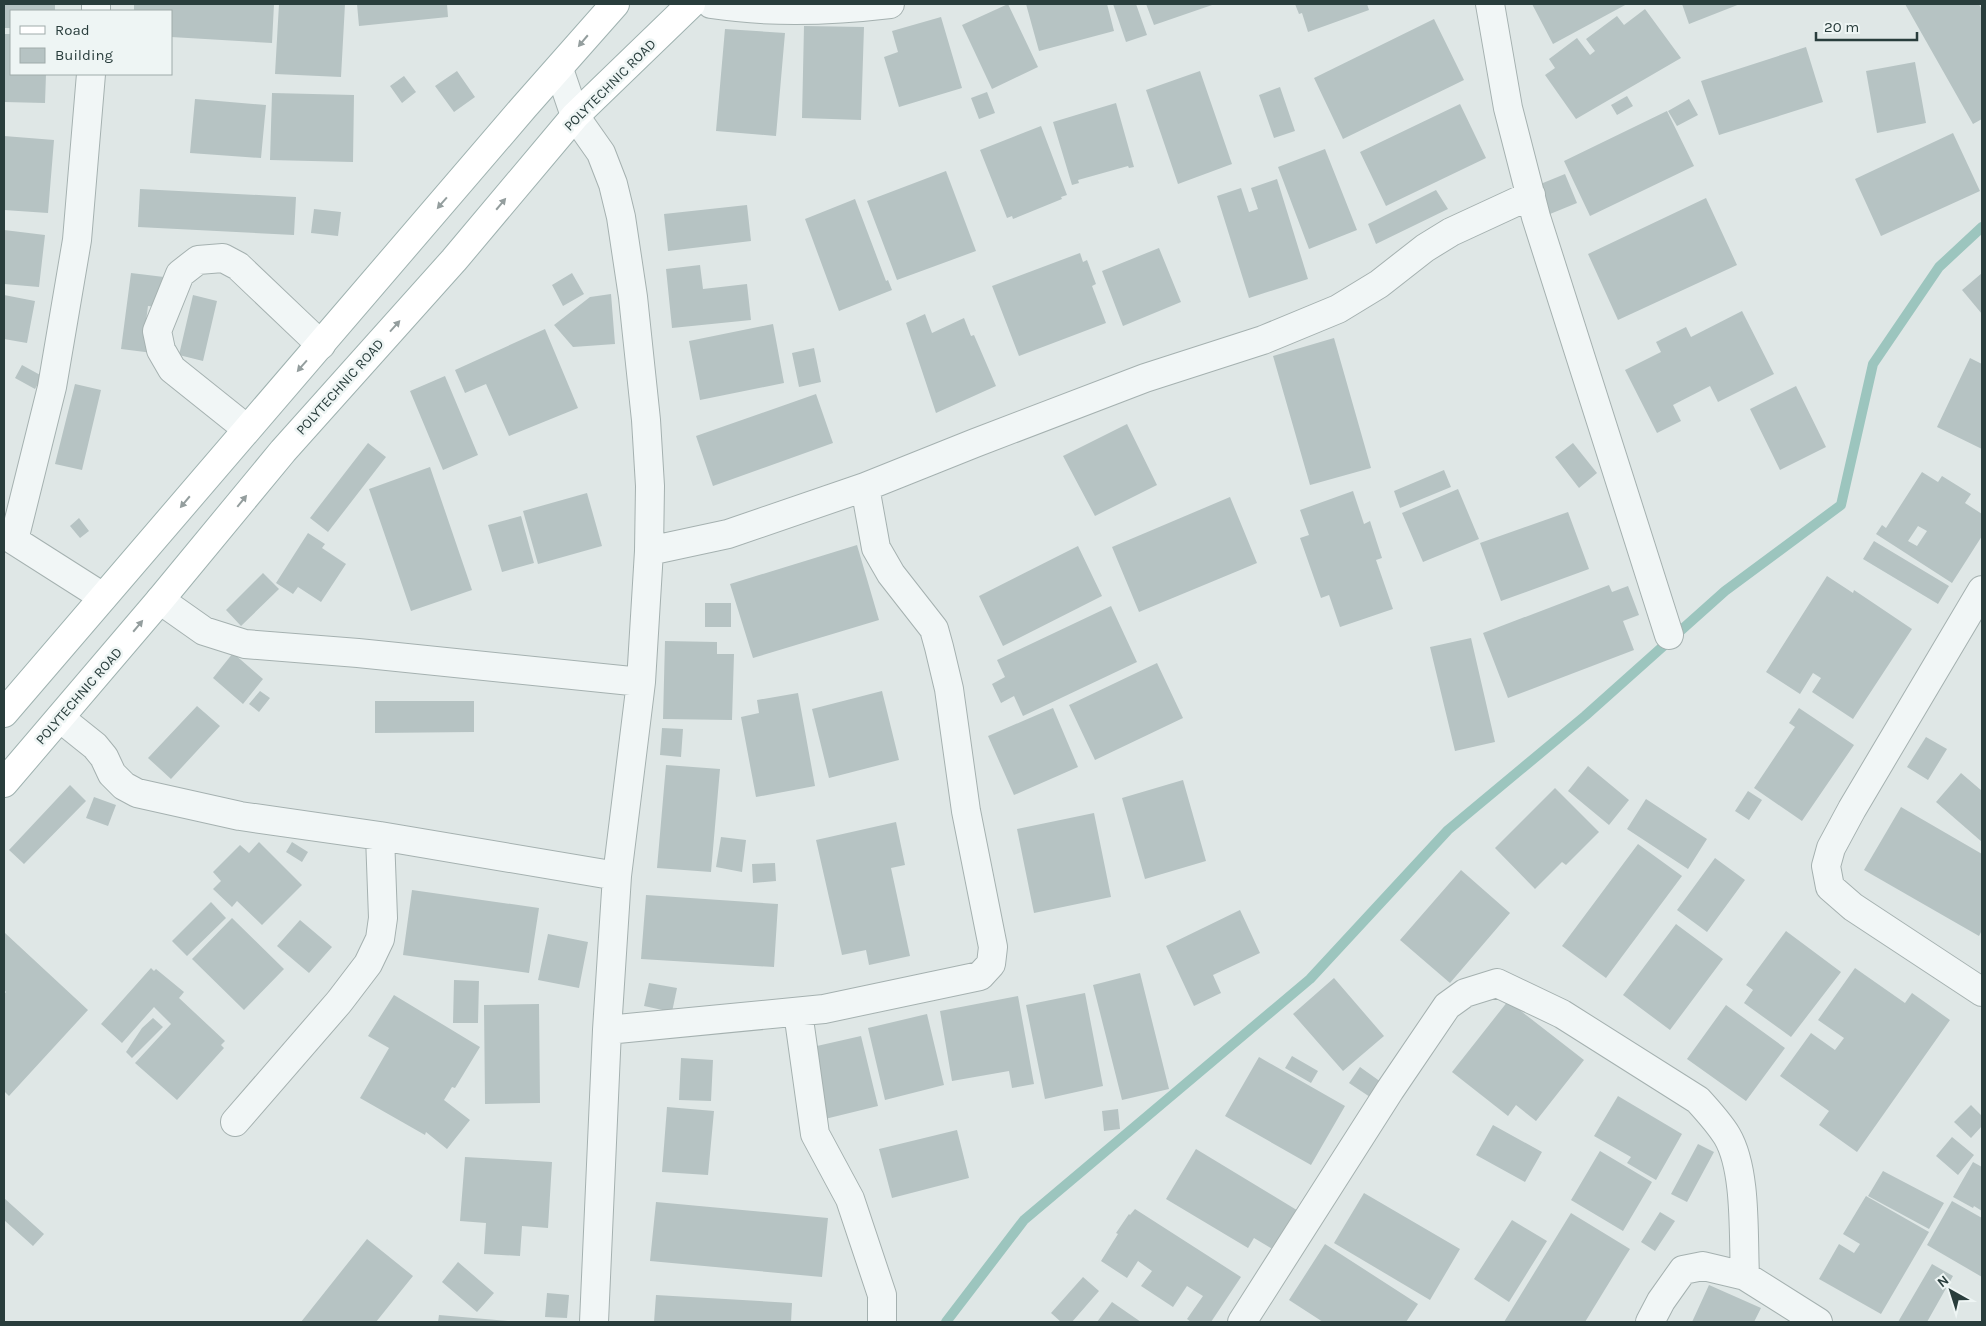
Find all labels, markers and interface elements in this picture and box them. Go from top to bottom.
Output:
legend [10,10,172,75]
scale bar [1816,10,1917,42]
text: 20 m [1824,18,1859,36]
text: Road [55,21,90,39]
one-way arrow [578,34,589,47]
street label: POLYTECHNIC ROAD [560,35,660,135]
text: Building [55,46,113,64]
one-way arrow [437,196,448,209]
one-way arrow [496,197,507,210]
one-way arrow [389,320,400,333]
street label: POLYTECHNIC ROAD [292,336,388,438]
one-way arrow [297,360,308,373]
one-way arrow [236,495,247,508]
one-way arrow [179,496,190,509]
one-way arrow [132,621,144,633]
street label: POLYTECHNIC ROAD [32,644,126,748]
north arrow [1926,1266,1976,1316]
text: N [1934,1272,1952,1291]

